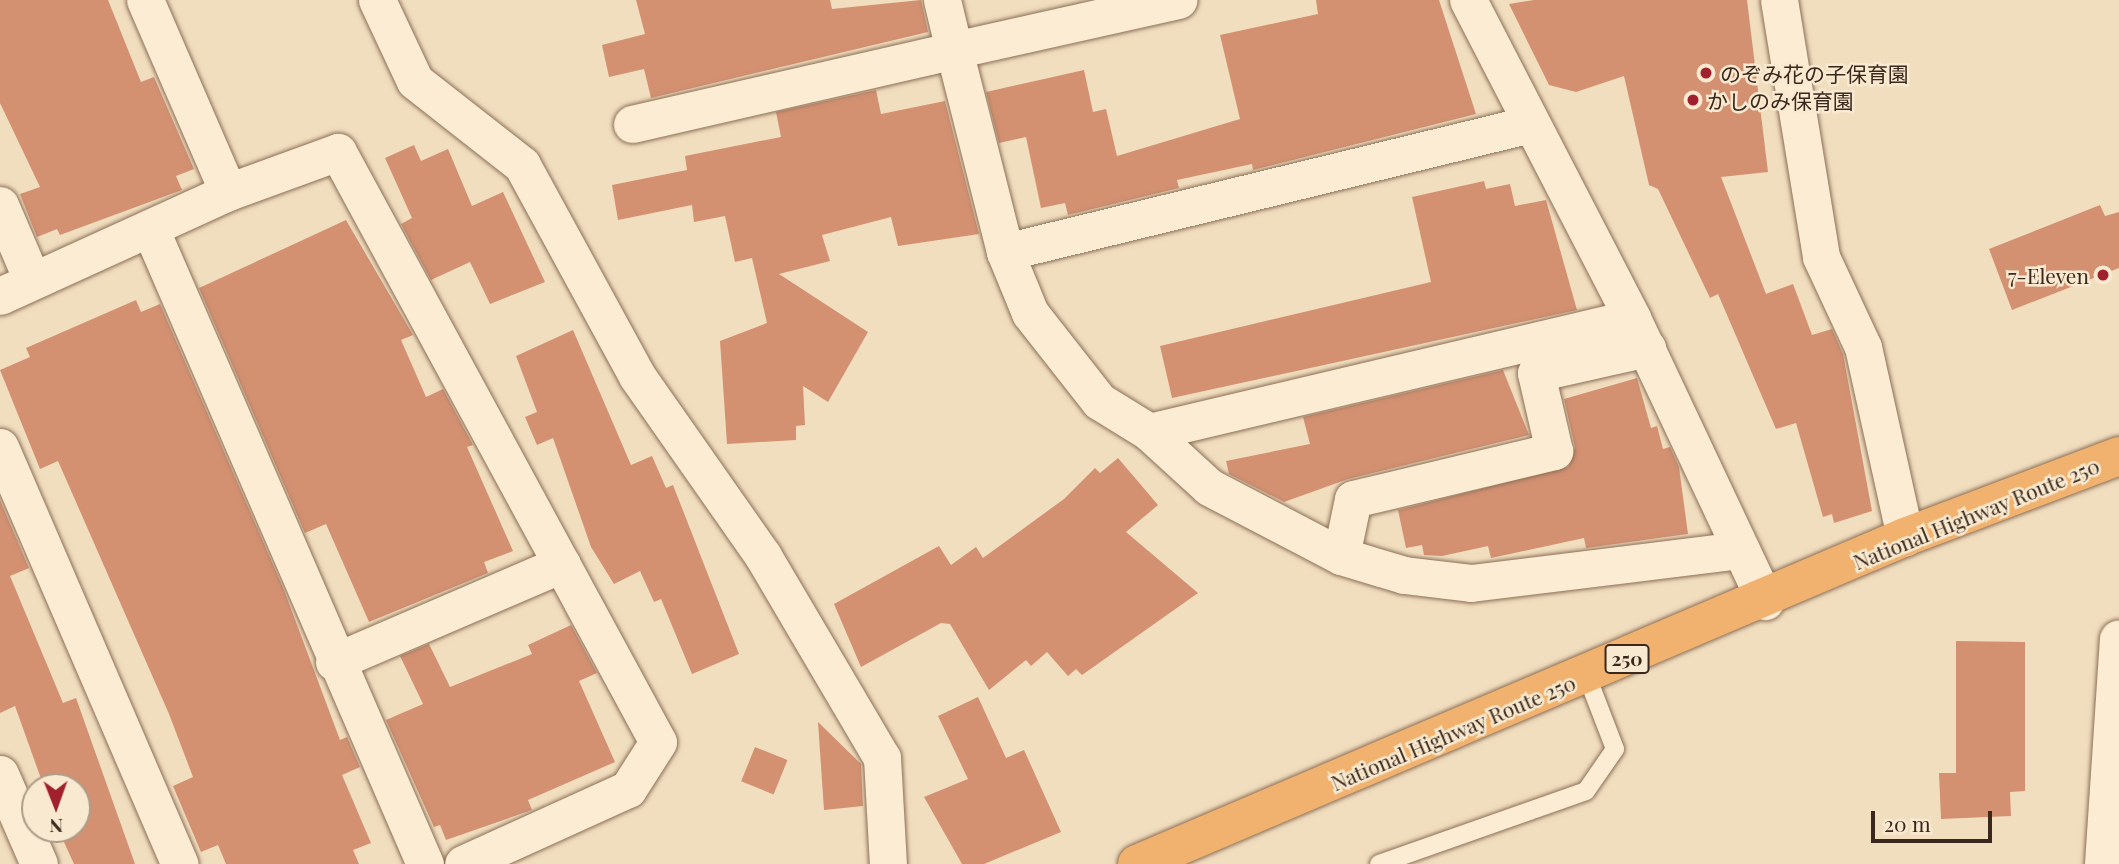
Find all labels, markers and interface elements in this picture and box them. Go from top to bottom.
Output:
place label: のぞみ花の子保育園 [1720,60,1909,86]
marker: のぞみ花の子保育園 [1698,65,1714,81]
place label: かしのみ保育園 [1707,87,1854,113]
marker: かしのみ保育園 [1685,92,1701,108]
place label: 7-Eleven [2008,262,2089,288]
marker: 7-Eleven [2095,267,2111,283]
street label: National Highway Route 250 [1849,452,2103,574]
road number: 250 [1604,644,1650,674]
street label: National Highway Route 250 [1327,669,1579,795]
north arrow [21,773,91,843]
scale bar [1874,798,1995,842]
text: 20 m [1884,809,1931,837]
text: N [49,814,63,840]

